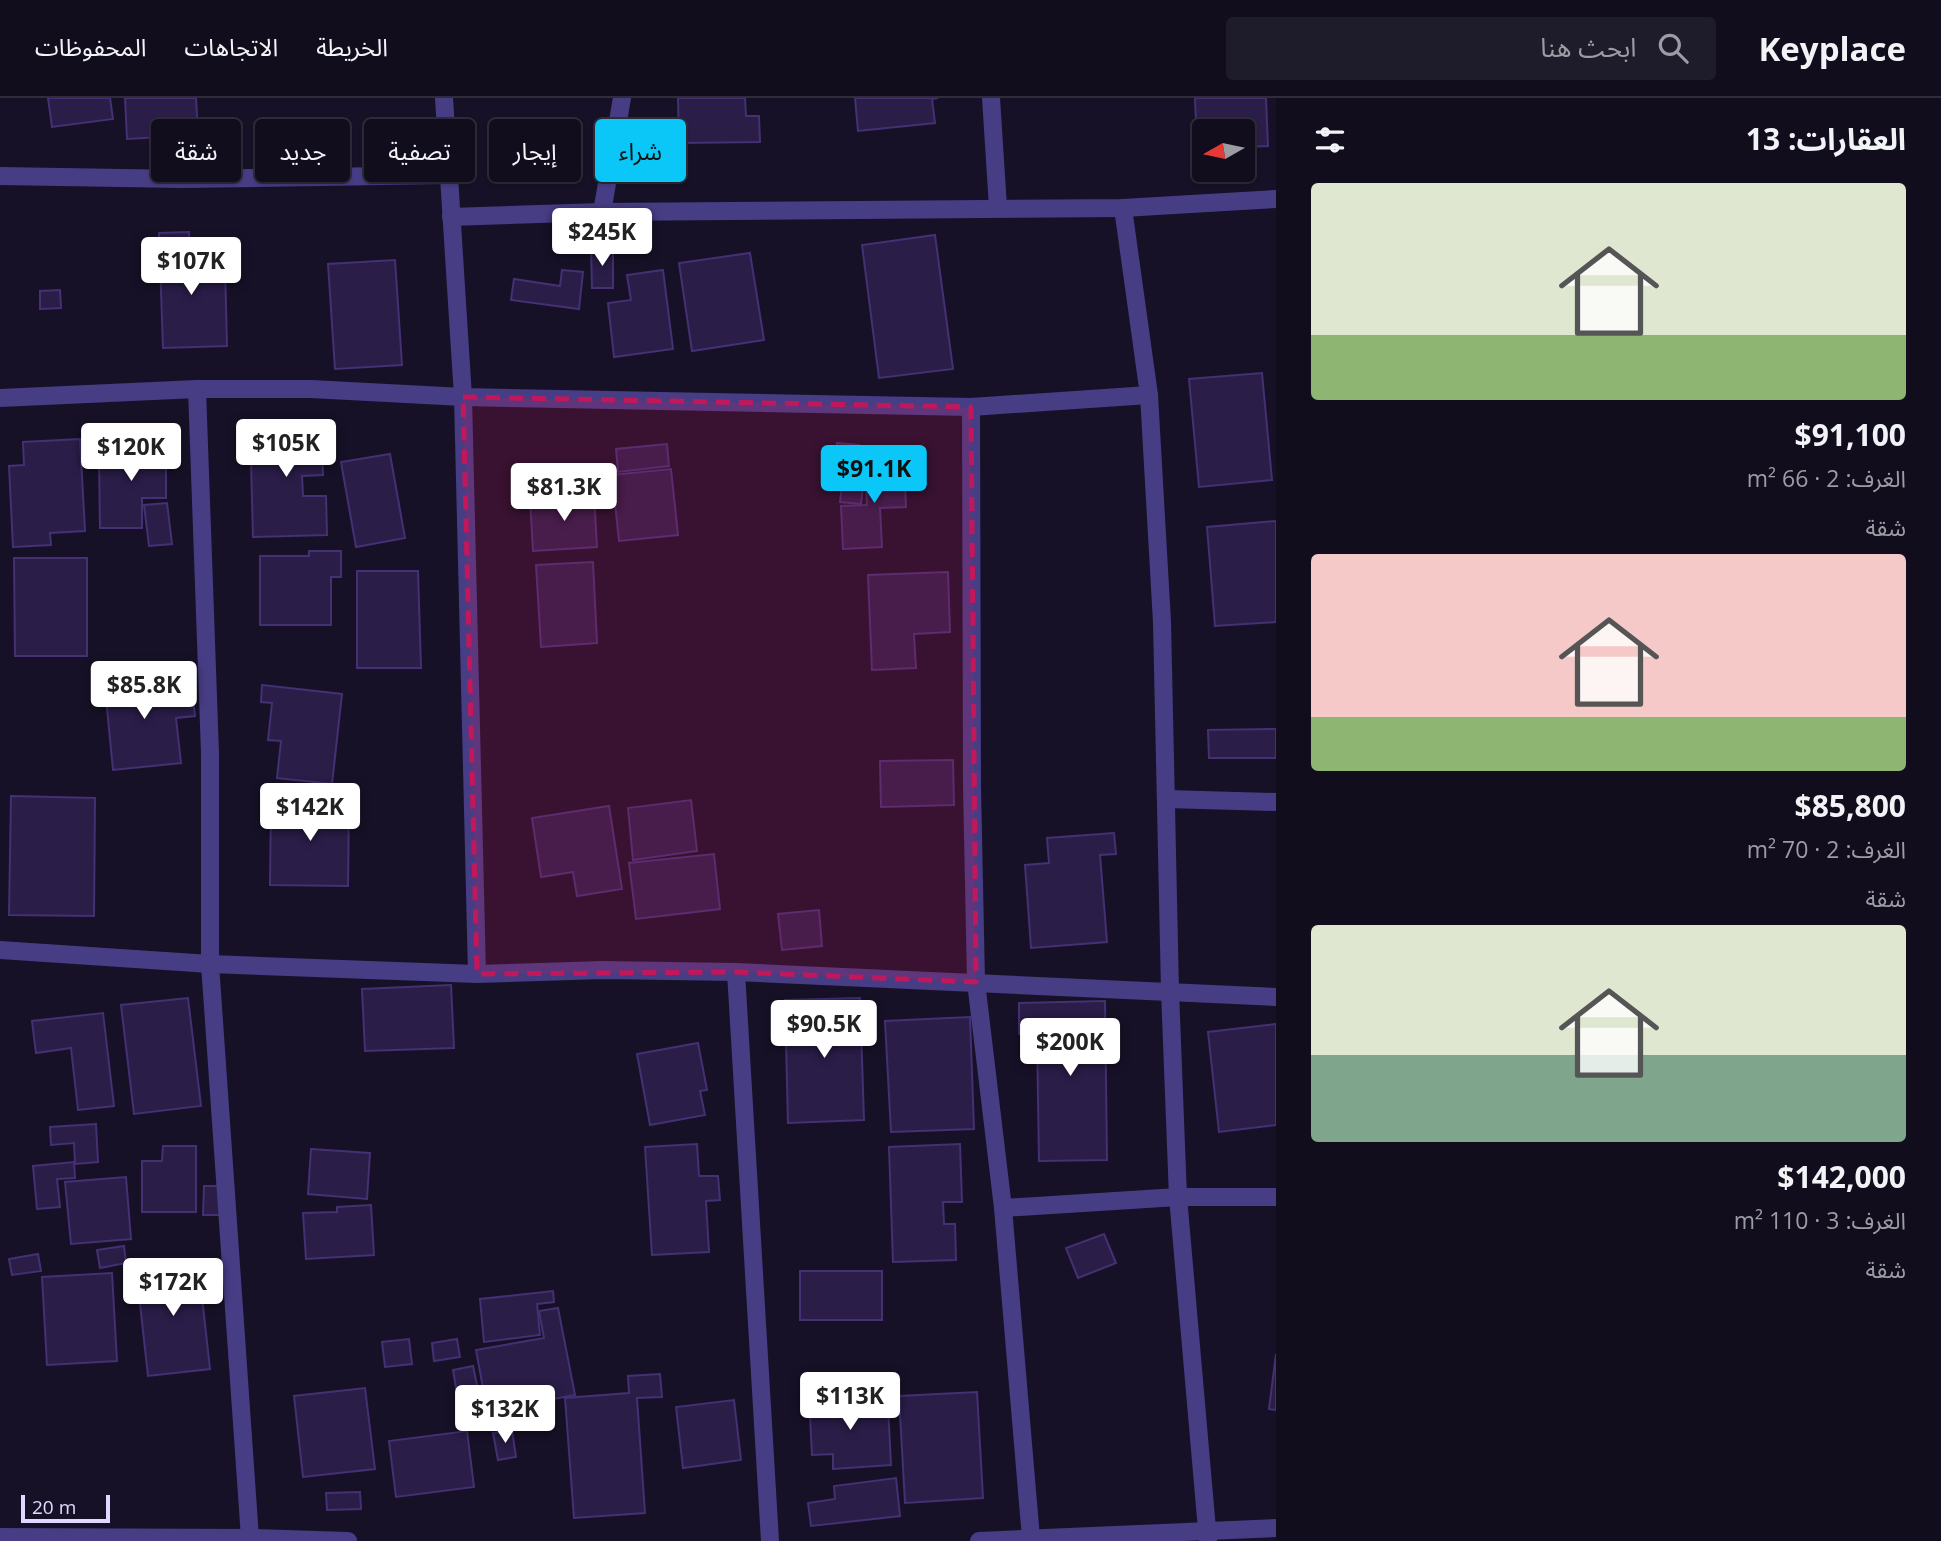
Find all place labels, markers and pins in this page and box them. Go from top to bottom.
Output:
pin: $245K [553,208,651,268]
pin: $107K [142,238,240,297]
pin: $105K [237,420,335,479]
pin: $120K [82,424,180,483]
pin: $91.1K [817,446,931,505]
pin: $81.3K [507,464,621,523]
pin: $85.8K [87,662,201,721]
pin: $142K [261,784,359,843]
pin: $90.5K [767,1000,881,1060]
pin: $200K [1021,1018,1119,1078]
pin: $172K [124,1258,222,1318]
pin: $113K [801,1372,899,1432]
pin: $132K [456,1386,554,1445]

